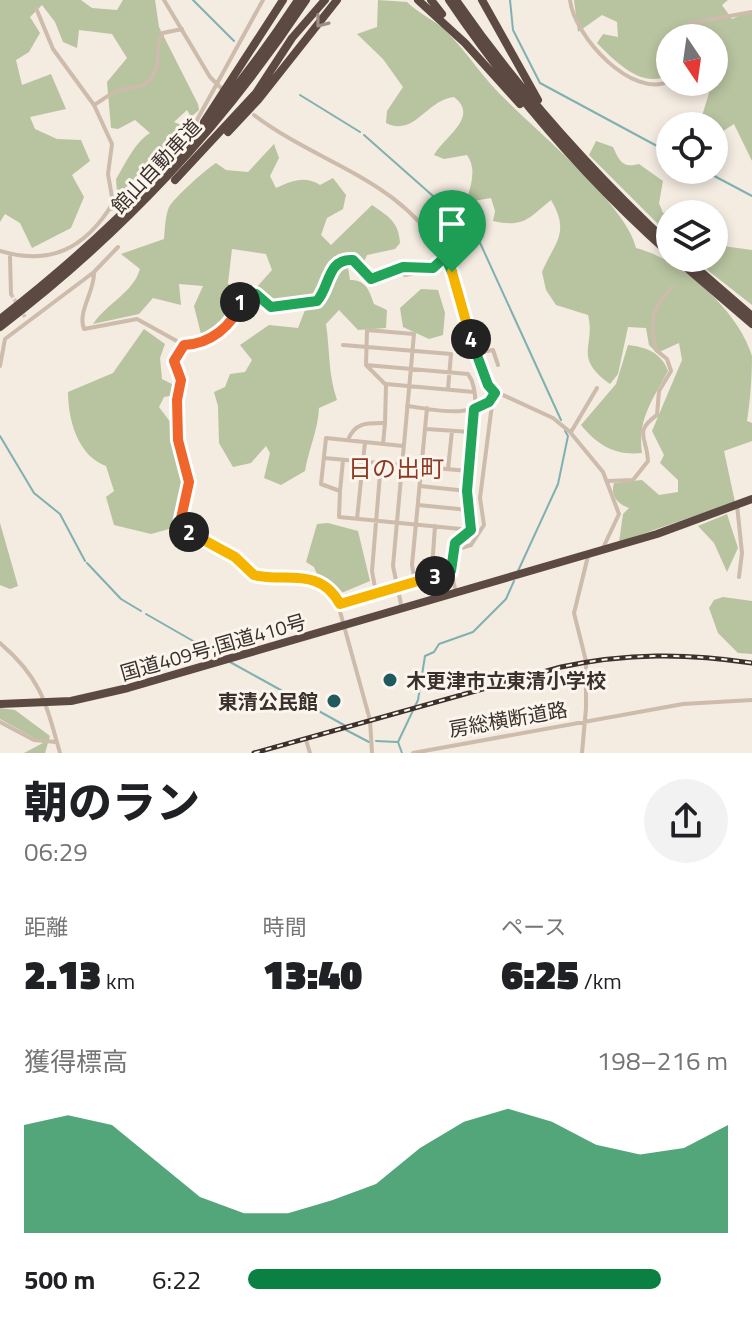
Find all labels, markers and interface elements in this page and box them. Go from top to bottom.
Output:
one-way arrow [316,13,330,28]
north arrow [656,24,728,96]
map controls [656,24,728,272]
street label: 館山自動車道 [104,112,208,220]
button: locate [656,112,728,184]
pin [418,190,486,272]
button: layers [656,200,728,272]
icon: arrive [430,202,474,246]
pin: 1 [220,282,260,322]
text: 1 [234,285,246,319]
pin: 4 [451,319,491,359]
text: 4 [465,322,477,356]
district label: 日の出町 [348,450,444,486]
pin: 2 [169,512,209,552]
text: 2 [183,515,195,549]
pin: 3 [415,556,455,596]
text: 3 [429,559,441,593]
street label: 国道409号;国道410号 [116,606,310,688]
place label: 木更津市立東清小学校 [406,665,606,696]
marker: 木更津市立東清小学校 [381,671,399,689]
place label: 東清公民館 [218,686,318,717]
marker: 東清公民館 [325,692,343,710]
street label: 房総横断道路 [446,693,570,745]
text: 朝のラン [24,768,200,835]
button: share [644,779,728,863]
text: 06:29 [24,832,88,871]
text: 距離 [24,910,68,944]
text: 時間 [263,910,307,944]
text: ペース [501,910,566,944]
text: 2.13 [24,944,101,1005]
text: 13:40 [263,944,362,1005]
text: 6:25 [501,944,579,1005]
text: km [101,964,135,998]
text: /km [579,964,622,998]
text: 198–216 m [597,1041,728,1080]
text: 獲得標高 [24,1042,128,1081]
text: 500 m [24,1260,95,1299]
text: 6:22 [152,1260,201,1299]

